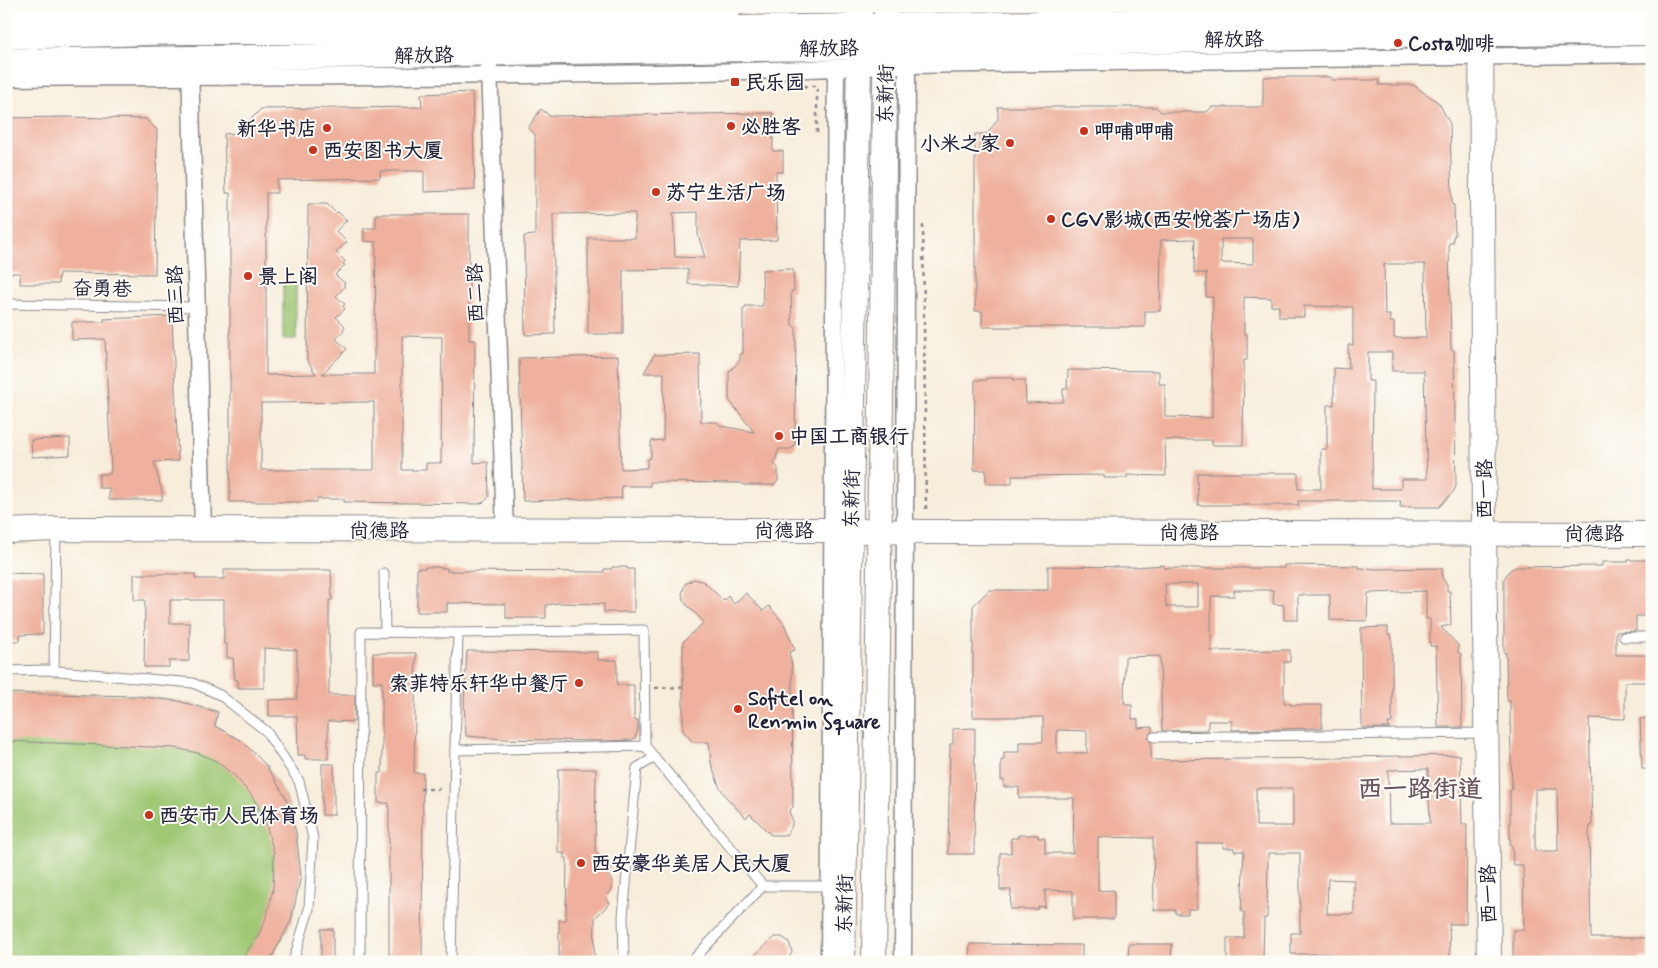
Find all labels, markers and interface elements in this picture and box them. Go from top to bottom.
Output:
street label: 解放路 [1204,26,1265,55]
place label: Costa咖啡 [1408,31,1494,58]
street label: 解放路 [799,35,860,64]
marker: Costa咖啡 [1392,37,1404,49]
street label: 解放路 [394,42,455,71]
street label: 东新街 [872,64,901,124]
place label: 民乐园 [745,70,805,97]
marker: 民乐园 [729,76,741,88]
place label: 必胜客 [741,114,801,141]
place label: 新华书店 [237,116,317,143]
place label: 呷哺呷哺 [1094,119,1174,146]
marker: 必胜客 [725,120,737,132]
marker: 新华书店 [321,122,333,134]
marker: 呷哺呷哺 [1078,125,1090,137]
place label: 小米之家 [920,131,1000,158]
marker: 小米之家 [1004,137,1016,149]
place label: 西安图书大厦 [323,138,443,165]
marker: 西安图书大厦 [307,144,319,156]
place label: 苏宁生活广场 [666,180,786,207]
marker: 苏宁生活广场 [650,186,662,198]
place label: CGV影城(西安悦荟广场店) [1061,207,1300,234]
marker: CGV影城(西安悦荟广场店) [1045,213,1057,225]
street label: 西二路 [462,261,491,323]
street label: 西三路 [162,263,191,325]
place label: 景上阁 [258,264,318,291]
marker: 景上阁 [242,270,254,282]
street label: 奋勇巷 [72,275,133,304]
place label: 中国工商银行 [789,424,909,451]
marker: 中国工商银行 [773,430,785,442]
street label: 西一路 [1472,458,1499,519]
street label: 东新街 [838,469,867,529]
street label: 尚德路 [349,518,410,545]
street label: 尚德路 [754,518,815,545]
street label: 尚德路 [1159,520,1220,547]
street label: 尚德路 [1564,521,1625,548]
place label: 索菲特乐轩华中餐厅 [389,671,569,698]
marker: 索菲特乐轩华中餐厅 [573,677,585,689]
place label: Sofitel on Renmin Square [748,686,881,736]
marker: Sofitel on Renmin Square [732,703,744,715]
district label: 西一路街道 [1357,774,1483,807]
place label: 西安市人民体育场 [159,803,319,830]
marker: 西安市人民体育场 [143,809,155,821]
place label: 西安豪华美居人民大厦 [591,851,791,878]
marker: 西安豪华美居人民大厦 [575,857,587,869]
street label: 西一路 [1475,863,1504,924]
street label: 东新街 [831,874,860,934]

